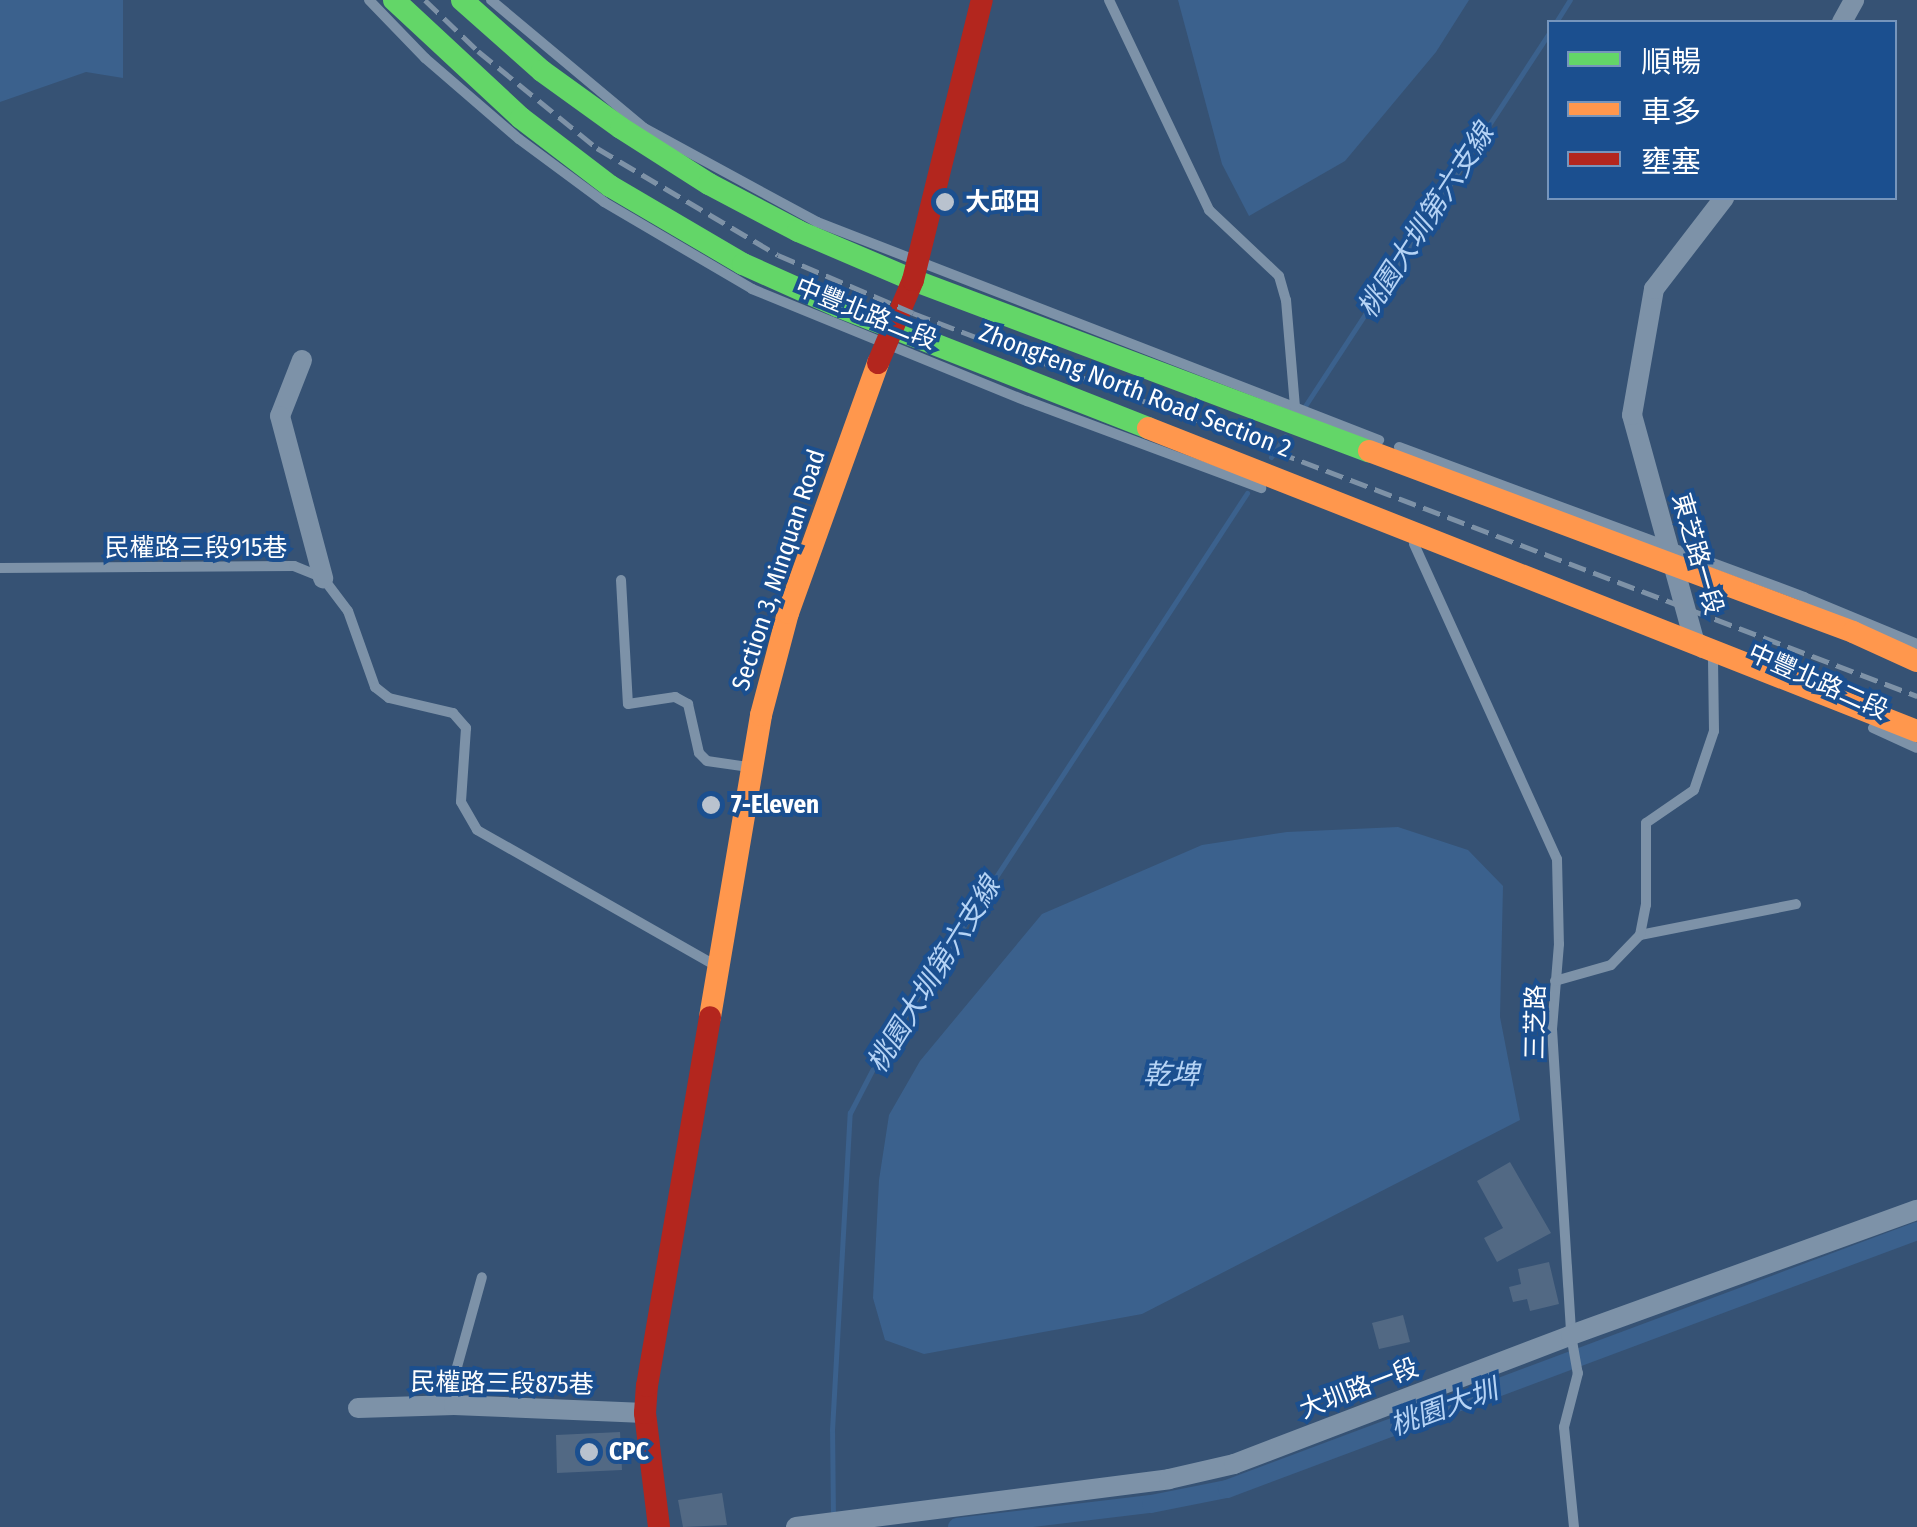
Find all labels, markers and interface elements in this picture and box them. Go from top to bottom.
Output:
legend [1547,20,1897,200]
text: 順暢 [1641,44,1701,80]
text: 車多 [1641,94,1701,130]
water label: 桃園大圳第六支線 [1351,118,1501,324]
text: 壅塞 [1641,144,1701,180]
place label: 大邱田 [965,187,1040,217]
marker: 大邱田 [934,191,956,213]
street label: 中豐北路二段 [791,272,941,356]
street label: ZhongFeng North Road Section 2 [975,318,1295,464]
street label: Section 3, Minquan Road [726,446,832,694]
street label: 東芝路一段 [1665,490,1729,618]
street label: 民權路三段915巷 [105,533,287,563]
street label: 中豐北路二段 [1743,638,1893,726]
place label: 7-Eleven [731,790,819,820]
marker: 7-Eleven [700,794,722,816]
water label: 桃園大圳第六支線 [860,871,1008,1079]
street label: 三芝路 [1520,984,1552,1060]
water label: 乾埤 [1143,1058,1199,1092]
street label: 大圳路一段 [1295,1353,1423,1425]
street label: 民權路三段875巷 [410,1367,594,1401]
water label: 桃園大圳 [1386,1373,1502,1443]
place label: CPC [609,1437,649,1467]
marker: CPC [578,1441,600,1463]

